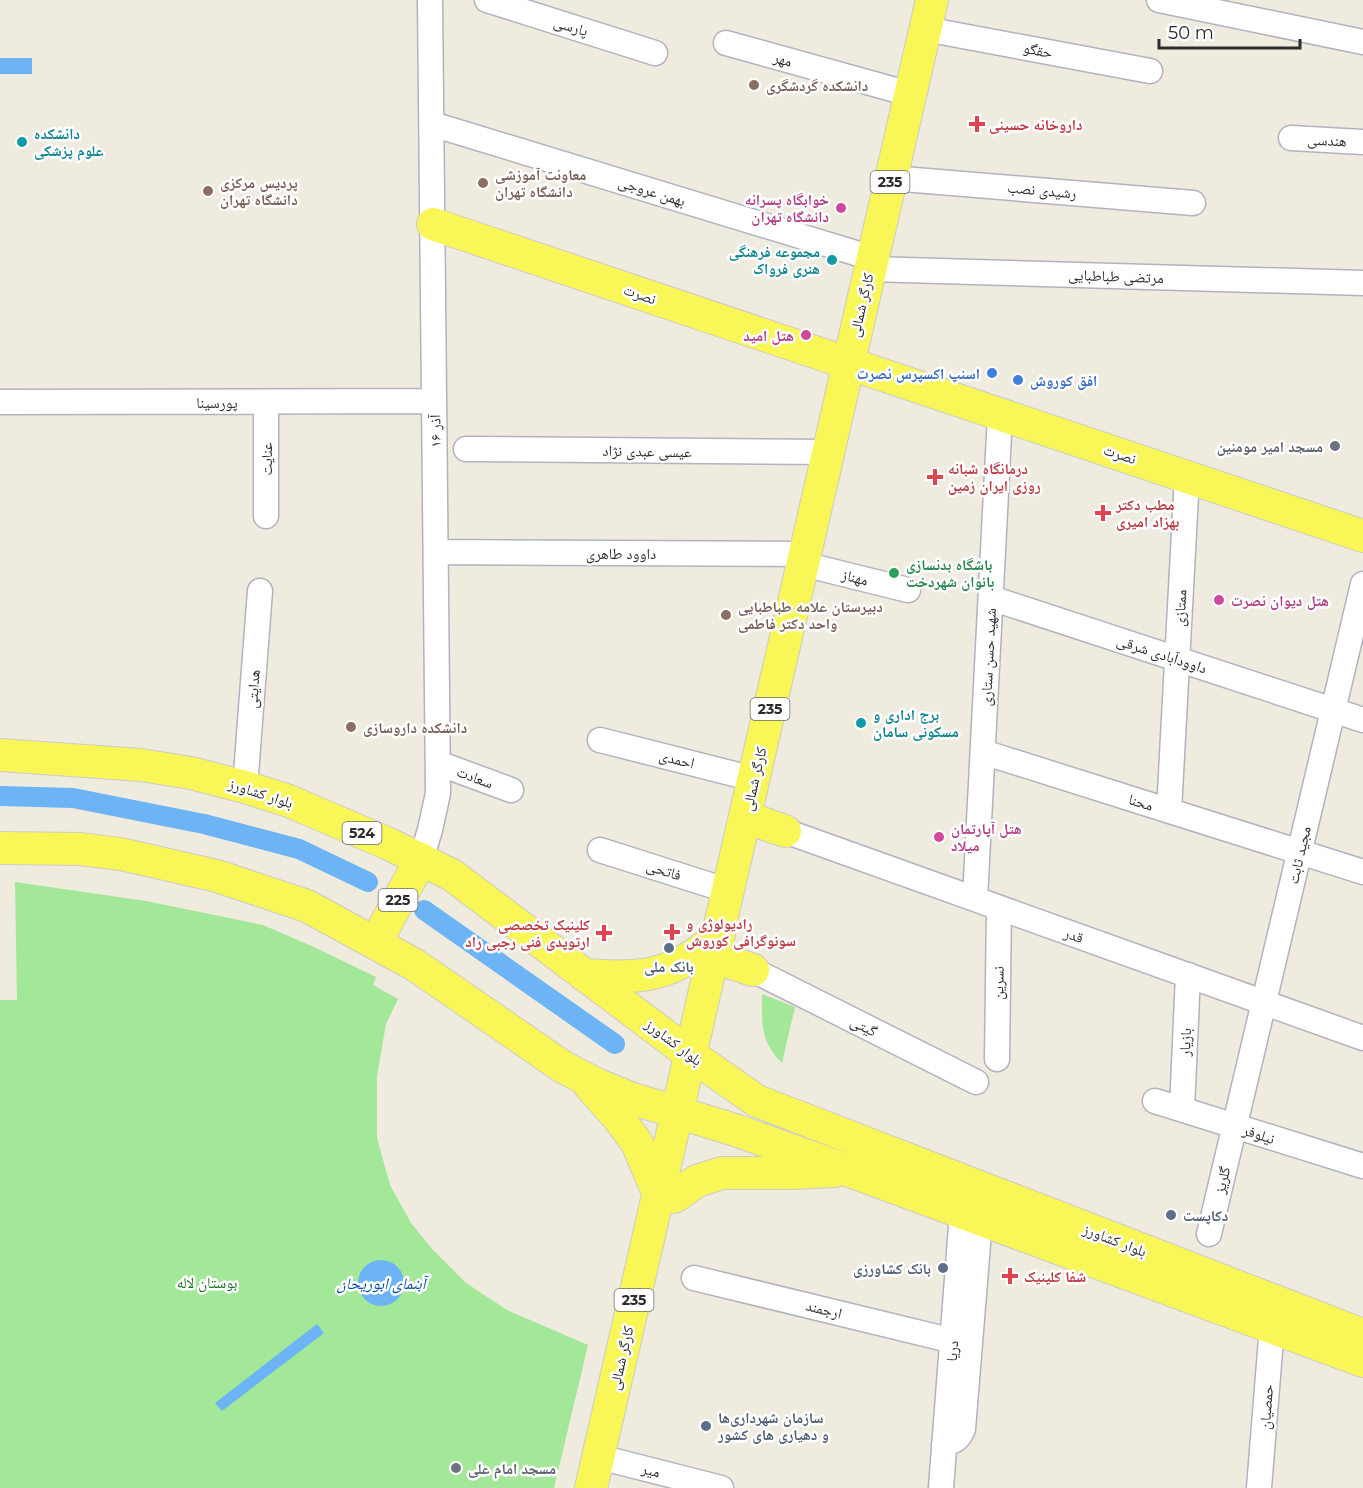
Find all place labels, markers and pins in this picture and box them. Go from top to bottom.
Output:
place label: دانشکده گردشگری [766,76,868,95]
marker: دانشکده گردشگری [747,78,761,92]
place label: داروخانه حسینی [989,115,1083,134]
marker: داروخانه حسینی [970,117,984,131]
place label: دانشکده علوم پزشکی [34,124,104,161]
marker: دانشکده علوم پزشکی [15,135,29,149]
place label: معاونت آموزشی دانشگاه تهران [495,165,586,201]
place label: پردیس مرکزی دانشگاه‌ تهران [220,173,298,209]
marker: معاونت آموزشی دانشگاه تهران [476,176,490,190]
marker: پردیس مرکزی دانشگاه‌ تهران [201,184,215,198]
place label: خوابگاه پسرانه دانشگاه تهران [745,190,829,226]
marker: خوابگاه پسرانه دانشگاه تهران [834,201,848,215]
place label: مجموعه فرهنگی هنری فرواک [729,242,820,278]
marker: مجموعه فرهنگی هنری فرواک [825,253,839,267]
place label: هتل امید [743,326,794,345]
marker: هتل امید [799,328,813,342]
place label: اسنپ اکسپرس نصرت [857,364,980,383]
marker: اسنپ اکسپرس نصرت [985,366,999,380]
place label: افق کوروش [1030,371,1097,390]
marker: افق کوروش [1011,373,1025,387]
place label: مسجد امیر مومنین [1217,437,1323,456]
marker: مسجد امیر مومنین [1328,439,1342,453]
place label: درمانگاه شبانه روزی ایران زمین [948,459,1041,495]
marker: درمانگاه شبانه روزی ایران زمین [926,468,944,486]
place label: مطب دکتر بهزاد امیری [1115,495,1179,531]
marker: مطب دکتر بهزاد امیری [1094,504,1112,522]
place label: باشگاه بدنسازی بانوان شهردخت [906,555,994,591]
marker: باشگاه بدنسازی بانوان شهردخت [887,566,901,580]
place label: هتل دیوان نصرت [1231,591,1329,610]
marker: هتل دیوان نصرت [1212,593,1226,607]
place label: دبیرستان علامه طباطبایی واحد دکتر فاطمی [738,597,883,633]
marker: دبیرستان علامه طباطبایی واحد دکتر فاطمی [719,608,733,622]
place label: برج اداری و مسکونی سامان [873,705,959,741]
marker: برج اداری و مسکونی سامان [854,716,868,730]
place label: دانشکده داروسازی [363,718,467,737]
marker: دانشکده داروسازی [344,720,358,734]
place label: هتل آپارتمان میلاد [951,819,1022,855]
marker: هتل آپارتمان میلاد [932,830,946,844]
place label: رادیولوژی و سونوگرافی کوروش [686,914,796,950]
place label: کلینیک تخصصی ارتوپدی فنی رجبی راد [465,915,590,951]
marker: رادیولوژی و سونوگرافی کوروش [663,923,681,941]
marker: کلینیک تخصصی ارتوپدی فنی رجبی راد [595,924,613,942]
marker: بانک ملی [662,941,676,955]
place label: بانک ملی [644,957,694,976]
place label: دکاپست [1183,1206,1228,1225]
marker: دکاپست [1164,1208,1178,1222]
place label: بانک کشاورزی [853,1259,931,1278]
marker: بانک کشاورزی [936,1261,950,1275]
marker: شفا کلینیک [1001,1267,1019,1285]
place label: شفا کلینیک [1024,1267,1086,1286]
place label: سازمان شهرداری‌ها و دهیاری‌ های کشور [717,1408,829,1444]
marker: سازمان شهرداری‌ها و دهیاری‌ های کشور [699,1419,713,1433]
place label: مسجد امام علی [468,1459,556,1479]
marker: مسجد امام علی [449,1461,463,1475]

